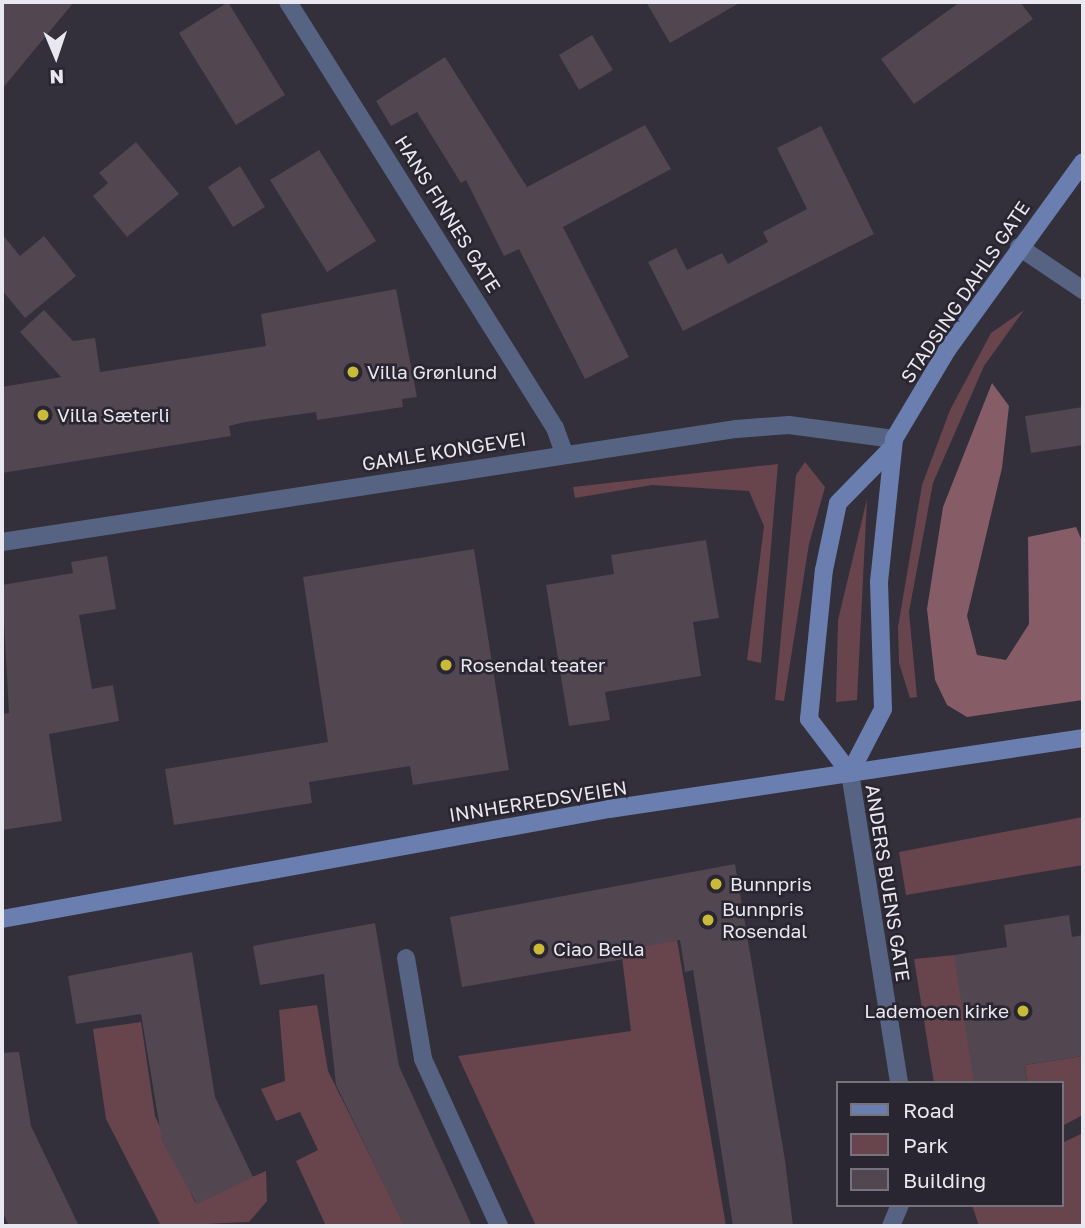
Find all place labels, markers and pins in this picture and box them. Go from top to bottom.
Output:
place label: Villa Grønlund [367,361,497,383]
marker: Villa Grønlund [345,364,361,380]
place label: Villa Sæterli [57,404,170,426]
marker: Villa Sæterli [35,407,51,423]
place label: Rosendal teater [460,654,605,676]
marker: Rosendal teater [438,657,454,673]
place label: Bunnpris [730,873,812,895]
marker: Bunnpris [708,876,724,892]
place label: Bunnpris Rosendal [722,898,807,942]
marker: Bunnpris Rosendal [700,912,716,928]
place label: Ciao Bella [553,938,645,960]
marker: Ciao Bella [531,941,547,957]
place label: Lademoen kirke [864,1000,1009,1022]
marker: Lademoen kirke [1015,1003,1031,1019]

